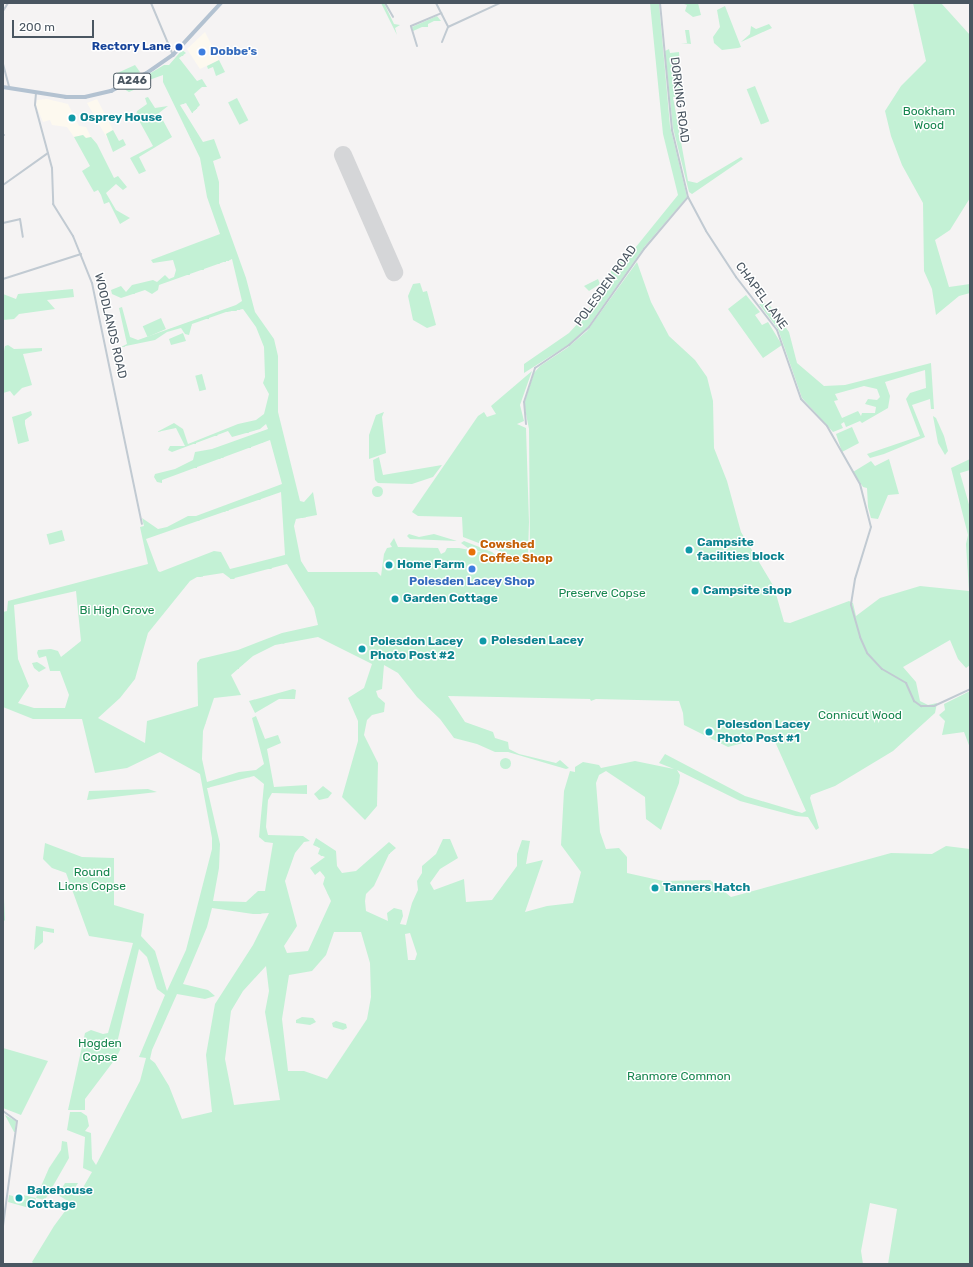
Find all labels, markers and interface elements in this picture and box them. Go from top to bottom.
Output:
scale bar [14,12,96,38]
text: 200 m [19,20,55,34]
place label: Rectory Lane [91,40,171,54]
marker: Rectory Lane [174,42,184,52]
place label: Dobbe's [210,45,257,59]
marker: Dobbe's [197,47,207,57]
street label: DORKING ROAD [667,56,691,144]
road number: A246 [113,72,151,90]
park label: Bookham Wood [903,105,955,133]
place label: Osprey House [80,111,162,125]
marker: Osprey House [67,113,77,123]
street label: POLESDEN ROAD [572,243,640,329]
street label: CHAPEL LANE [732,260,790,332]
street label: WOODLANDS ROAD [91,272,129,380]
place label: Campsite facilities block [697,536,784,564]
place label: Cowshed Coffee Shop [480,538,553,566]
marker: Campsite facilities block [684,545,694,555]
marker: Cowshed Coffee Shop [467,547,477,557]
place label: Home Farm [397,558,465,572]
marker: Home Farm [384,560,394,570]
marker: Polesden Lacey Shop [467,564,477,574]
place label: Polesden Lacey Shop [409,575,535,589]
place label: Campsite shop [703,584,792,598]
marker: Campsite shop [690,586,700,596]
park label: Preserve Copse [558,587,646,601]
place label: Garden Cottage [403,592,498,606]
marker: Garden Cottage [390,594,400,604]
park label: Bi High Grove [79,604,155,618]
place label: Polesden Lacey [491,634,584,648]
place label: Polesdon Lacey Photo Post #2 [370,635,463,663]
marker: Polesden Lacey [478,636,488,646]
marker: Polesdon Lacey Photo Post #2 [357,644,367,654]
park label: Connicut Wood [818,709,902,723]
place label: Polesdon Lacey Photo Post #1 [717,718,810,746]
marker: Polesdon Lacey Photo Post #1 [704,727,714,737]
park label: Round Lions Copse [58,866,126,894]
place label: Tanners Hatch [663,881,750,895]
marker: Tanners Hatch [650,883,660,893]
park label: Hogden Copse [78,1037,122,1065]
park label: Ranmore Common [627,1070,731,1084]
place label: Bakehouse Cottage [27,1184,93,1212]
marker: Bakehouse Cottage [14,1193,24,1203]

